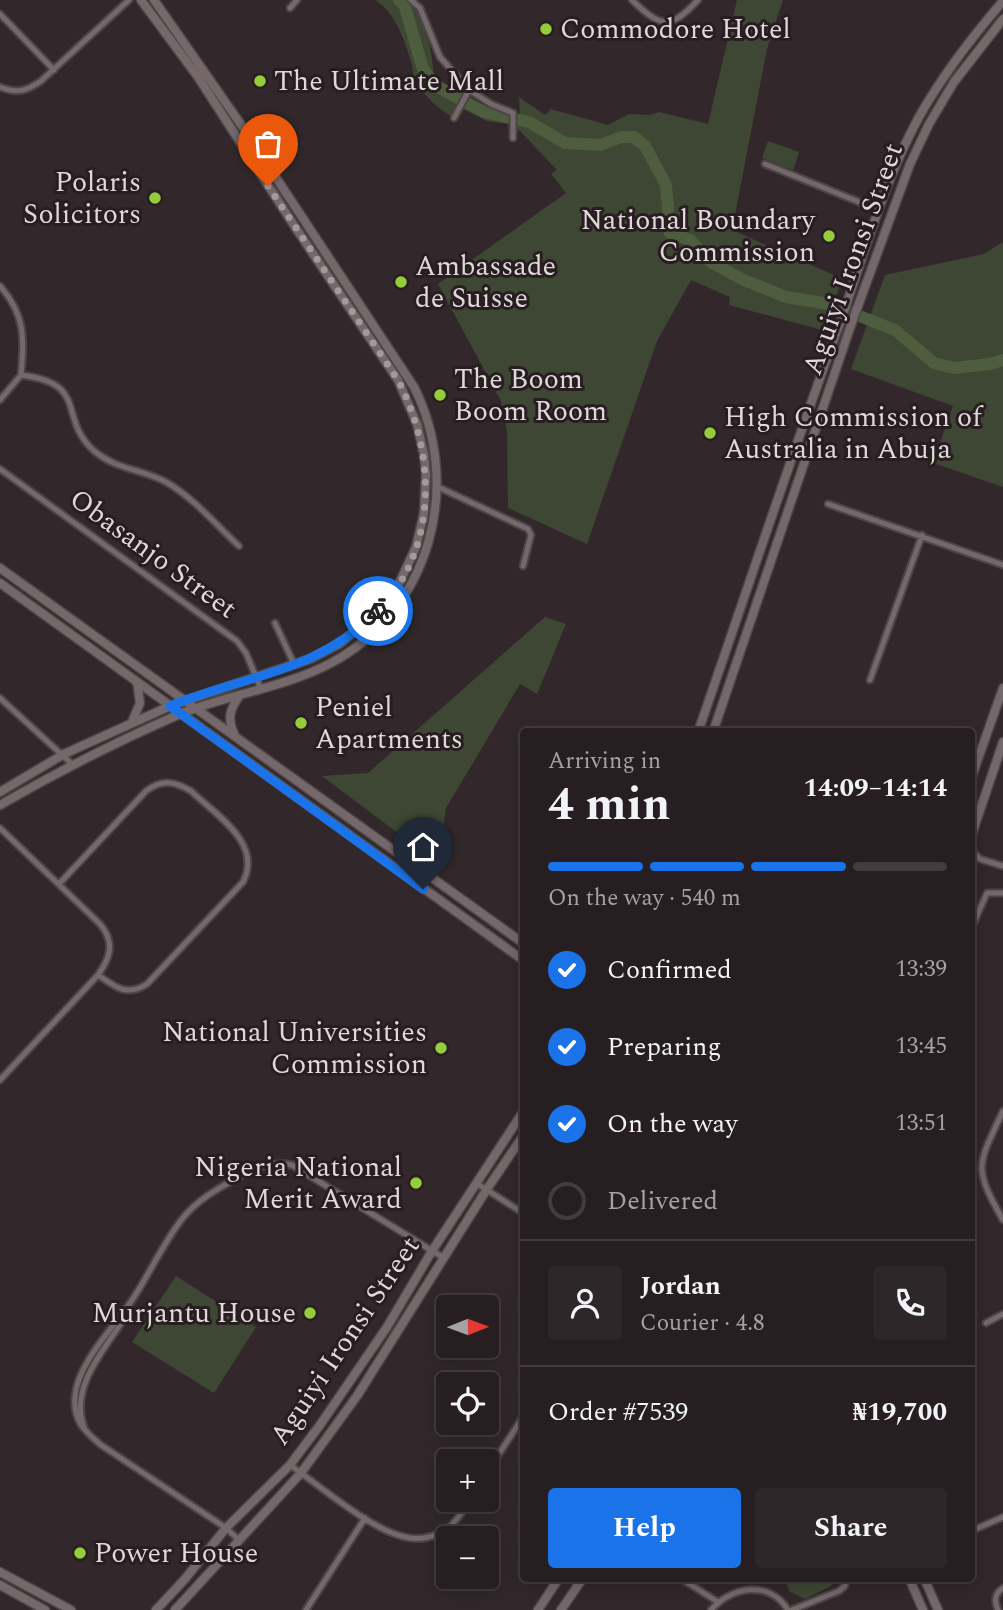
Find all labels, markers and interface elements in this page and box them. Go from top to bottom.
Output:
place label: Commodore Hotel [560,8,791,51]
marker: Commodore Hotel [538,21,554,37]
place label: The Ultimate Mall [274,60,504,103]
marker: The Ultimate Mall [252,73,268,89]
pin [238,114,298,186]
icon: bag [249,125,287,163]
street label: Aguiyi Ironsi Street [791,137,915,381]
place label: Polaris Solicitors [23,161,141,236]
marker: Polaris Solicitors [147,190,163,206]
place label: National Boundary Commission [581,199,817,274]
marker: National Boundary Commission [821,228,837,244]
place label: Ambassade de Suisse [415,245,556,320]
marker: Ambassade de Suisse [393,274,409,290]
place label: The Boom Boom Room [454,358,607,433]
marker: The Boom Boom Room [432,387,448,403]
place label: High Commission of Australia in Abuja [724,396,984,471]
marker: High Commission of Australia in Abuja [702,425,718,441]
street label: Obasanjo Street [60,478,246,630]
courier [343,576,413,646]
icon: bike [359,592,397,630]
place label: Peniel Apartments [315,686,463,761]
marker: Peniel Apartments [293,715,309,731]
text: Arriving in [548,744,661,779]
text: 14:09–14:14 [803,768,947,808]
text: 4 min [548,770,670,840]
pin [393,817,453,889]
icon: home [404,828,442,866]
text: On the way · 540 m [548,881,741,916]
text: Confirmed [607,950,732,990]
icon: check [548,951,586,989]
text: 13:39 [895,952,947,987]
place label: National Universities Commission [162,1011,427,1086]
text: Preparing [607,1027,721,1067]
icon: check [548,1028,586,1066]
text: 13:45 [895,1029,947,1064]
marker: National Universities Commission [433,1040,449,1056]
text: On the way [607,1104,738,1144]
icon: check [548,1105,586,1143]
text: 13:51 [895,1106,947,1141]
place label: Nigeria National Merit Award [194,1146,402,1221]
marker: Nigeria National Merit Award [408,1175,424,1191]
text: Delivered [607,1181,718,1221]
street label: Aguiyi Ironsi Street [259,1228,431,1454]
button: person [548,1266,622,1340]
text: Jordan [640,1266,721,1306]
button: phone [873,1266,947,1340]
place label: Murjantu House [92,1292,296,1335]
north arrow [436,1295,499,1358]
map controls [436,1295,499,1589]
marker: Murjantu House [302,1305,318,1321]
text: Courier · 4.8 [640,1306,765,1341]
button: locate [436,1372,499,1435]
text: Order #7539 [548,1392,688,1432]
text: ₦19,700 [853,1392,947,1432]
button: + [436,1449,499,1512]
button: Help [548,1488,741,1568]
button: Share [755,1488,947,1568]
button: − [436,1526,499,1589]
place label: Power House [94,1532,258,1575]
marker: Power House [72,1545,88,1561]

